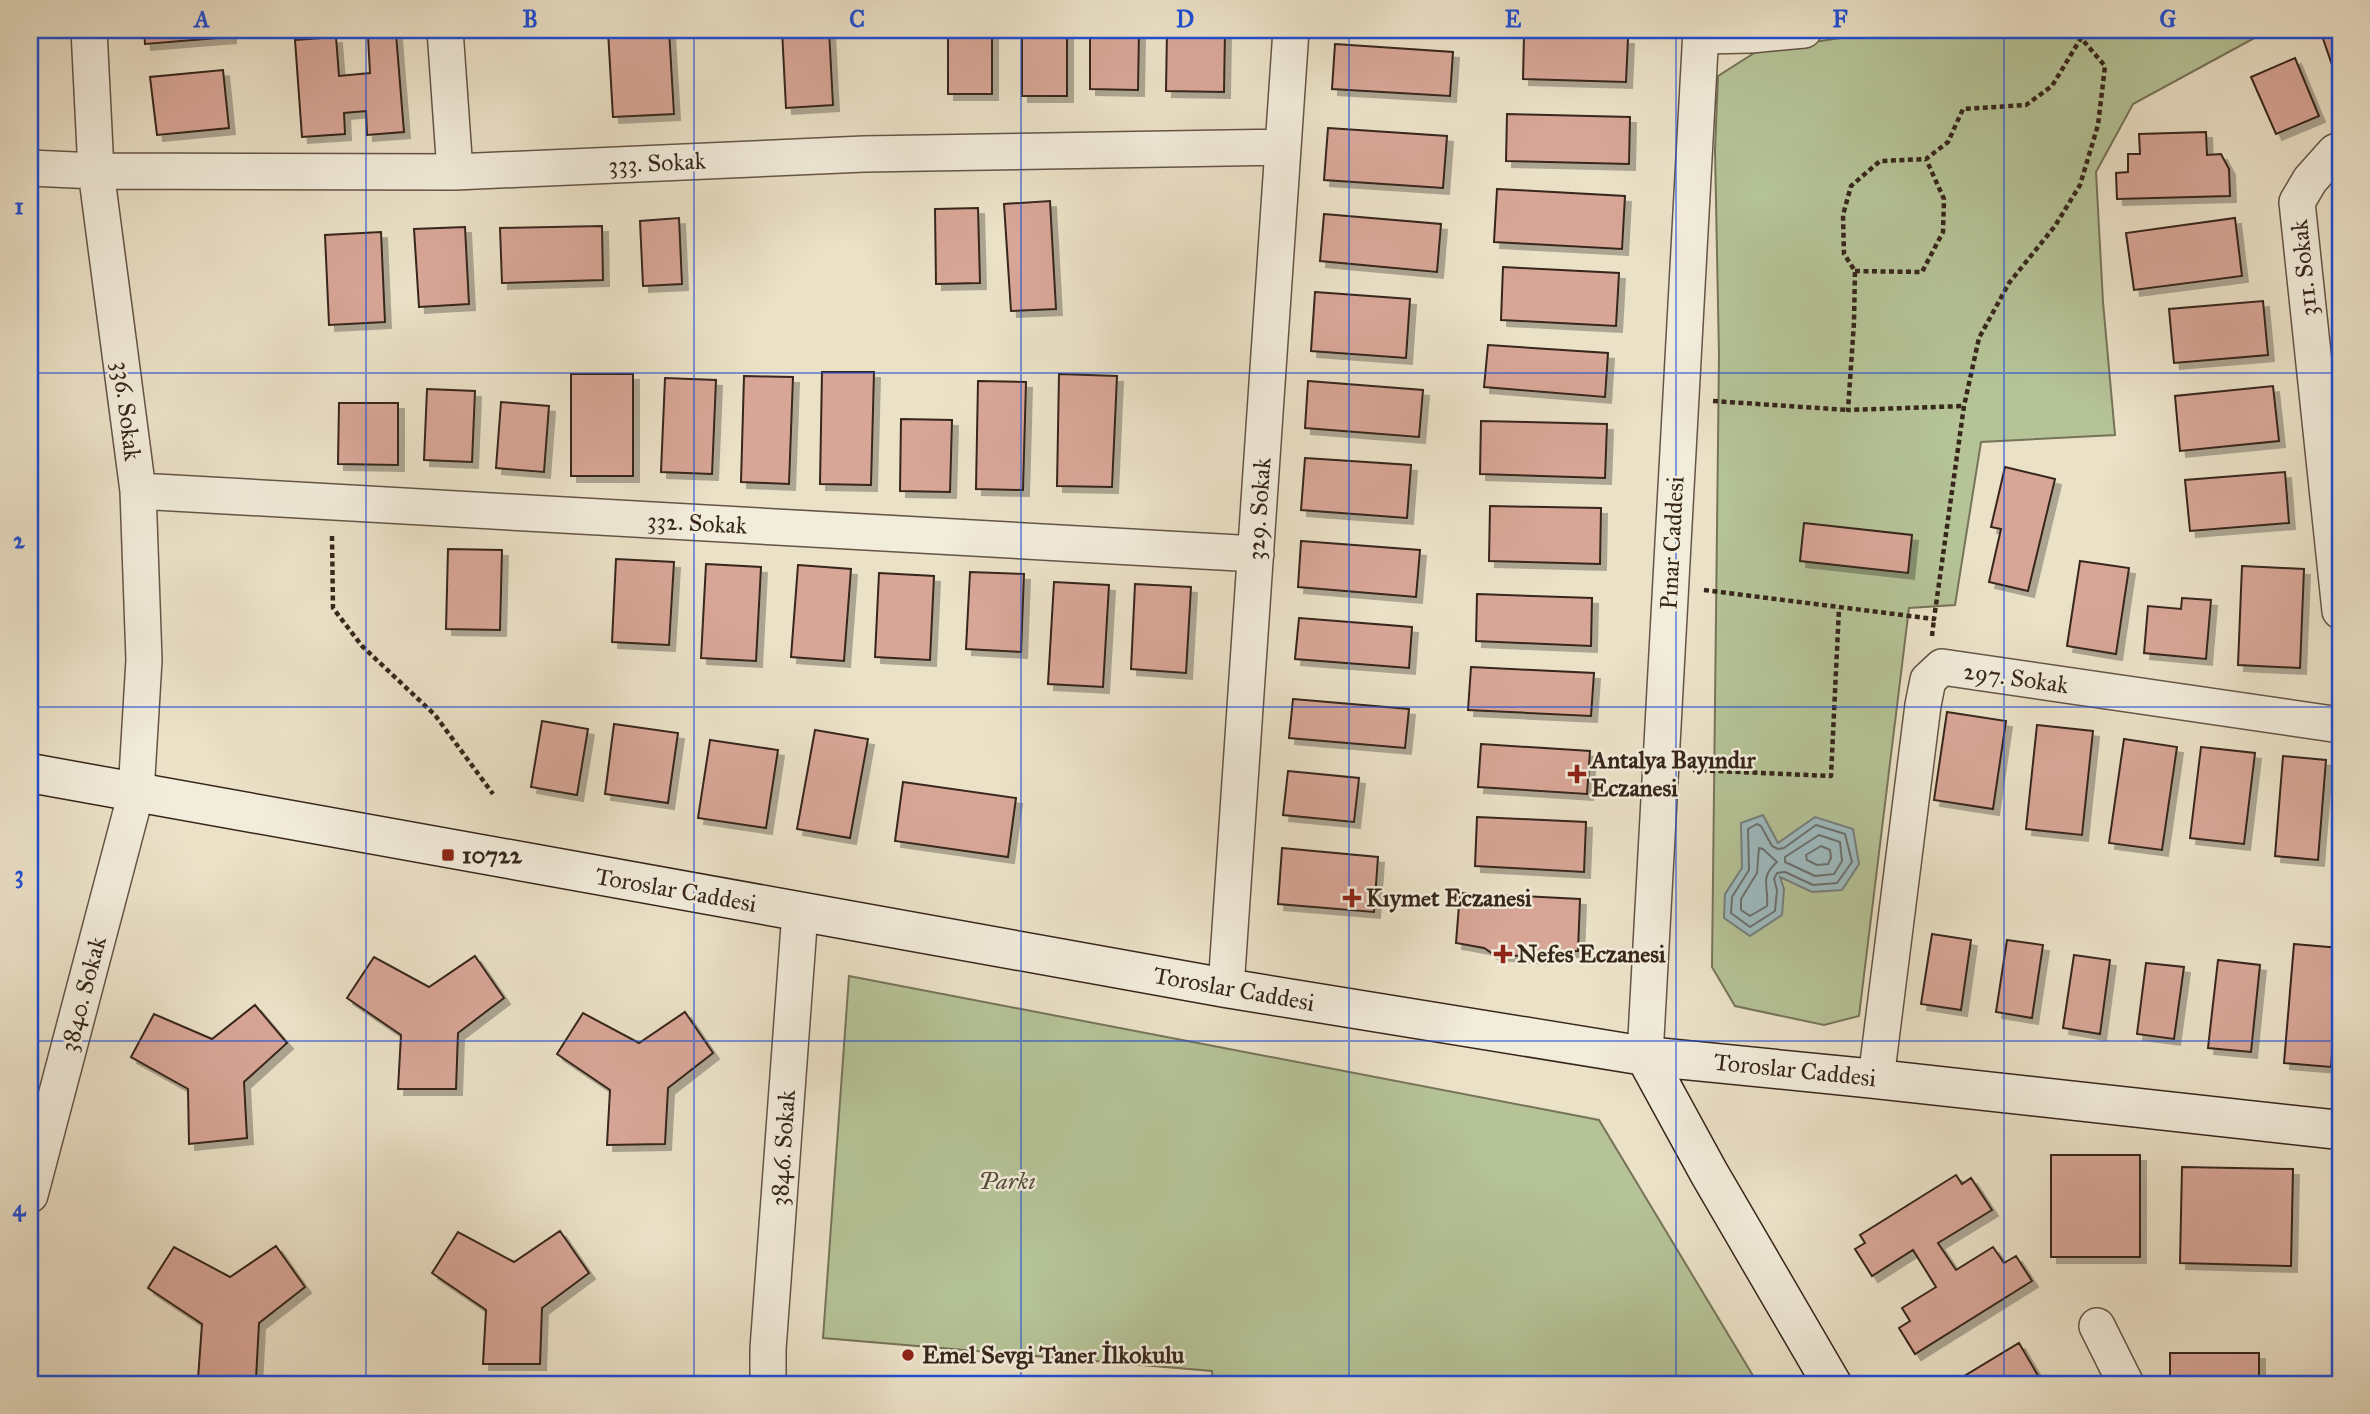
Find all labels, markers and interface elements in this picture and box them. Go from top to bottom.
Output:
text: A [192,5,210,33]
text: B [522,5,538,33]
text: C [849,5,865,33]
text: D [1176,5,1194,33]
text: E [1505,5,1522,33]
text: F [1832,5,1848,33]
text: G [2160,5,2177,33]
street label: 333. Sokak [608,145,707,181]
text: 1 [14,192,24,220]
street label: 311. Sokak [2284,217,2324,318]
street label: 336. Sokak [106,360,148,463]
street label: 329. Sokak [1240,456,1278,561]
street label: Pınar Caddesi [1654,475,1690,610]
street label: 332. Sokak [646,505,749,541]
text: 2 [13,526,25,554]
street label: 297. Sokak [1962,656,2071,700]
place label: Antalya Bayındır Eczanesi [1589,745,1756,803]
marker: Antalya Bayındır Eczanesi [1569,766,1585,782]
place label: 10722 [462,840,523,870]
marker: 10722 [440,847,456,863]
text: 3 [14,860,24,889]
street label: Toroslar Caddesi [593,861,759,919]
place label: Kıymet Eczanesi [1366,883,1532,913]
marker: Kıymet Eczanesi [1344,890,1360,906]
street label: 3840. Sokak [53,932,113,1055]
place label: Nefes Eczanesi [1517,939,1666,969]
marker: Nefes Eczanesi [1495,946,1511,962]
street label: Toroslar Caddesi [1151,960,1317,1018]
street label: Toroslar Caddesi [1712,1047,1878,1093]
street label: 3846. Sokak [764,1088,802,1207]
park label: Parkı [979,1166,1035,1196]
text: 4 [13,1194,27,1222]
place label: Emel Sevgi Taner İlkokulu [922,1340,1185,1370]
marker: Emel Sevgi Taner İlkokulu [900,1347,916,1363]

